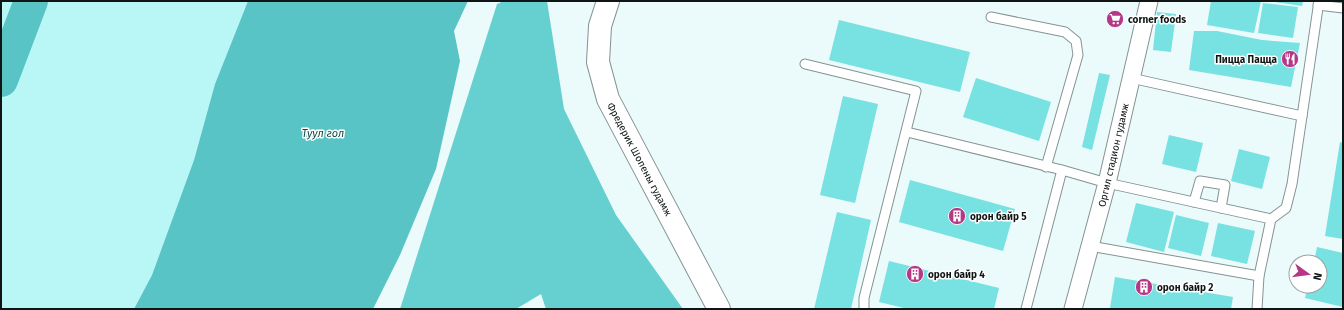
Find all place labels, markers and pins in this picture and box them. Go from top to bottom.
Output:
supermarket icon: corner foods [1105,9,1125,29]
place label: corner foods [1128,14,1186,26]
restaurant icon: Пицца Пацца [1280,49,1300,69]
place label: Пицца Пацца [1215,54,1278,66]
building icon: орон байр 5 [947,206,967,226]
place label: орон байр 5 [970,211,1027,223]
building icon: орон байр 4 [905,264,925,284]
place label: орон байр 4 [928,269,985,281]
building icon: орон байр 2 [1134,277,1154,297]
place label: орон байр 2 [1157,282,1213,294]

